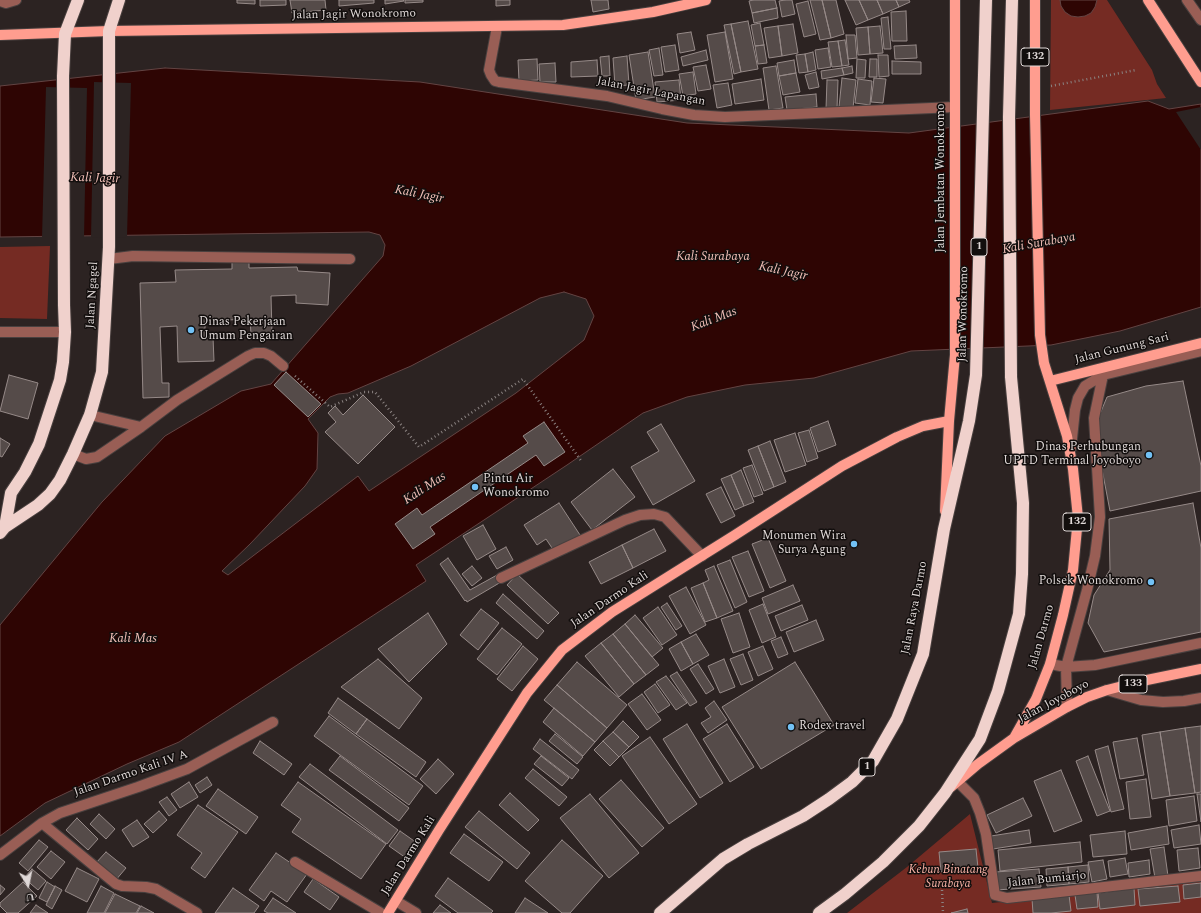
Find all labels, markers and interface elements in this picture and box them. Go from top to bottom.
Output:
street label: Jalan Jagir Wonokromo [292,7,416,23]
road number: 132 [1021,48,1049,66]
street label: Jalan Jagir Lapangan [596,74,706,110]
street label: Jalan Jembatan Wonokromo [935,104,949,252]
water label: Kali Jagir [70,170,120,188]
water label: Kali Jagir [393,183,445,207]
water label: Kali Surabaya [1001,230,1077,258]
road number: 1 [971,238,987,256]
water label: Kali Surabaya [676,249,750,265]
water label: Kali Jagir [757,259,809,285]
street label: Jalan Ngagel [84,261,102,329]
street label: Jalan Wonokromo [956,266,972,362]
water label: Kali Mas [689,304,739,336]
place label: Dinas Pekerjaan Umum Pengairan [199,316,293,344]
marker: Dinas Pekerjaan Umum Pengairan [186,325,196,335]
street label: Jalan Gunung Sari [1073,330,1171,368]
place label: Dinas Perhubungan UPTD Terminal Joyoboyo [1003,441,1141,469]
marker: Dinas Perhubungan UPTD Terminal Joyoboyo [1144,450,1154,460]
water label: Kali Mas [401,469,449,509]
place label: Pintu Air Wonokromo [483,473,549,501]
marker: Pintu Air Wonokromo [470,482,480,492]
road number: 132 [1063,513,1091,531]
place label: Monumen Wira Surya Agung [762,530,846,558]
marker: Monumen Wira Surya Agung [849,539,859,549]
street label: Jalan Raya Darmo [899,560,931,656]
street label: Jalan Darmo Kali [568,569,652,631]
place label: Polsek Wonokromo [1039,575,1143,589]
marker: Polsek Wonokromo [1146,577,1156,587]
street label: Jalan Darmo [1026,603,1058,671]
water label: Kali Mas [109,631,157,647]
road number: 133 [1119,675,1147,693]
street label: Jalan Joyoboyo [1016,677,1092,727]
place label: Rodex travel [799,720,865,734]
marker: Rodex travel [786,722,796,732]
street label: Jalan Darmo Kali IV A [72,748,190,800]
road number: 1 [859,758,875,776]
street label: Jalan Darmo Kali [379,814,439,898]
park label: Kebun Binatang Surabaya [909,864,987,892]
north arrow [8,865,48,905]
street label: Jalan Bumiarjo [1007,869,1087,891]
text: U [24,888,36,906]

